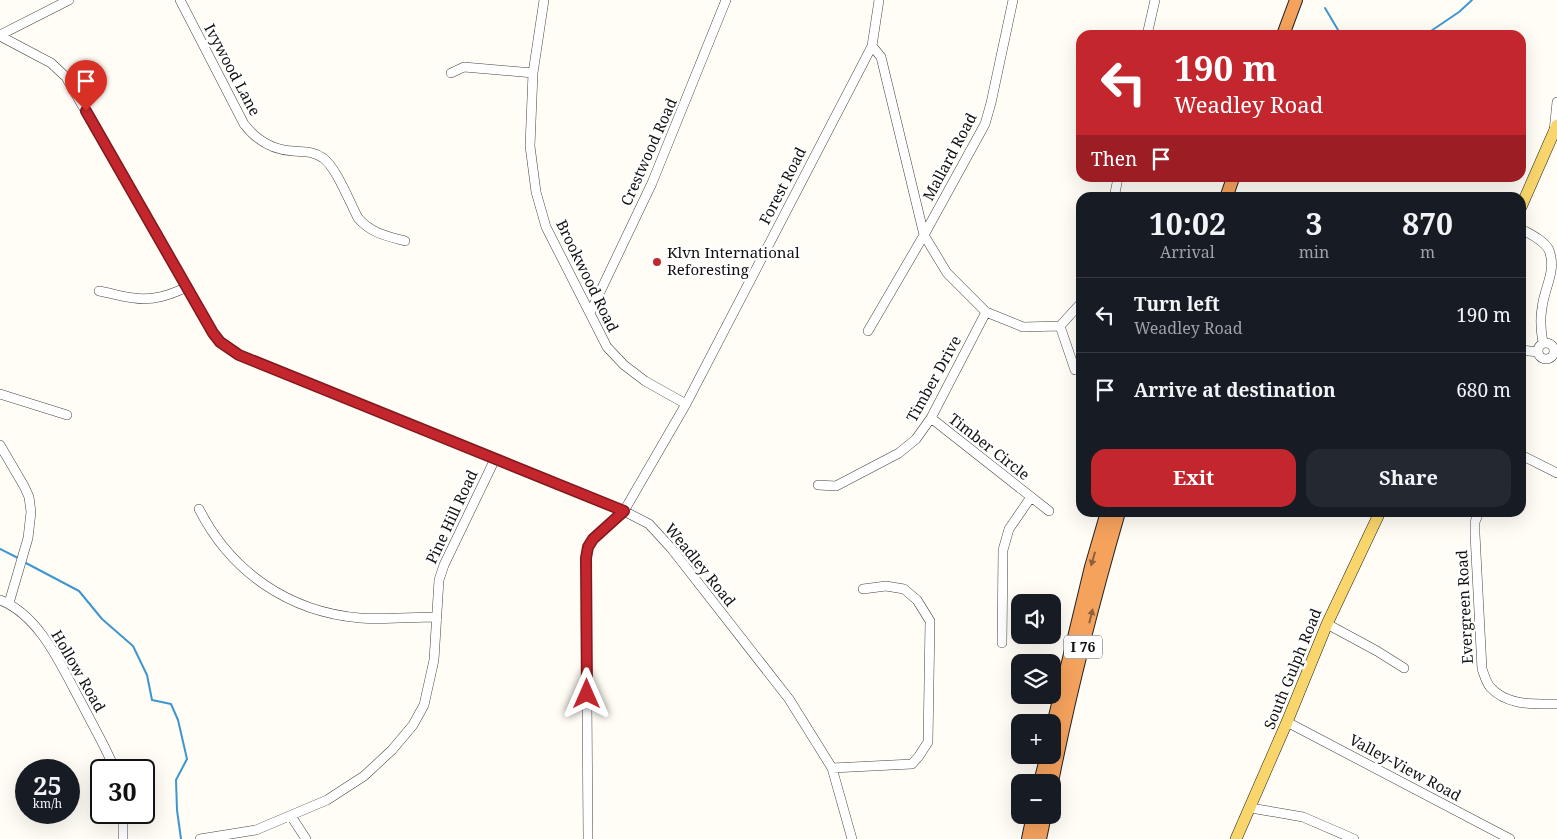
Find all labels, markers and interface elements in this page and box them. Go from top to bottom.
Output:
street label: Ivywood Lane [200,20,266,119]
text: 190 m [1174,44,1277,91]
icon: left [1091,50,1156,115]
pin [65,60,107,111]
icon: arrive [72,67,100,95]
text: Weadley Road [1174,89,1323,119]
street label: Crestwood Road [615,95,681,209]
street label: Mallard Road [918,109,981,204]
street label: Forest Road [754,144,810,228]
icon: arrive [1147,145,1175,173]
text: Then [1091,146,1137,172]
text: 10:02 [1149,203,1226,244]
text: 3 [1306,203,1322,244]
text: 870 [1402,203,1453,244]
street label: Brookwood Road [552,216,624,335]
text: Arrival [1160,241,1215,263]
text: min [1299,241,1329,263]
text: m [1420,241,1435,263]
place label: Klvn International Reforesting [667,242,800,279]
marker: Klvn International Reforesting [651,256,663,268]
text: Turn left [1134,291,1220,317]
icon: left [1091,301,1119,329]
text: 190 m [1456,302,1511,328]
text: Weadley Road [1134,317,1242,339]
street label: Timber Drive [901,332,965,425]
icon: arrive [1091,376,1119,404]
text: Arrive at destination [1134,377,1336,403]
text: 680 m [1456,377,1511,403]
street label: Timber Circle [945,408,1034,484]
button: Exit [1091,449,1296,507]
button: Share [1306,449,1511,507]
street label: Pine Hill Road [421,466,482,567]
street label: Weadley Road [661,519,741,610]
street label: Evergreen Road [1451,550,1477,665]
one-way arrow [1089,552,1097,567]
map controls [1011,594,1061,824]
button: sound [1011,594,1061,644]
street label: South Gulph Road [1259,605,1325,732]
one-way arrow [1087,608,1095,623]
street label: Hollow Road [47,626,110,715]
road number: I 76 [1064,636,1102,659]
button: layers [1011,654,1061,704]
position arrow [560,667,612,719]
button: + [1011,714,1061,764]
street label: Valley-View Road [1346,729,1465,805]
speed limit sign: 30 [90,759,155,824]
text: 25 [33,768,62,802]
button: − [1011,774,1061,824]
text: km/h [33,795,62,812]

